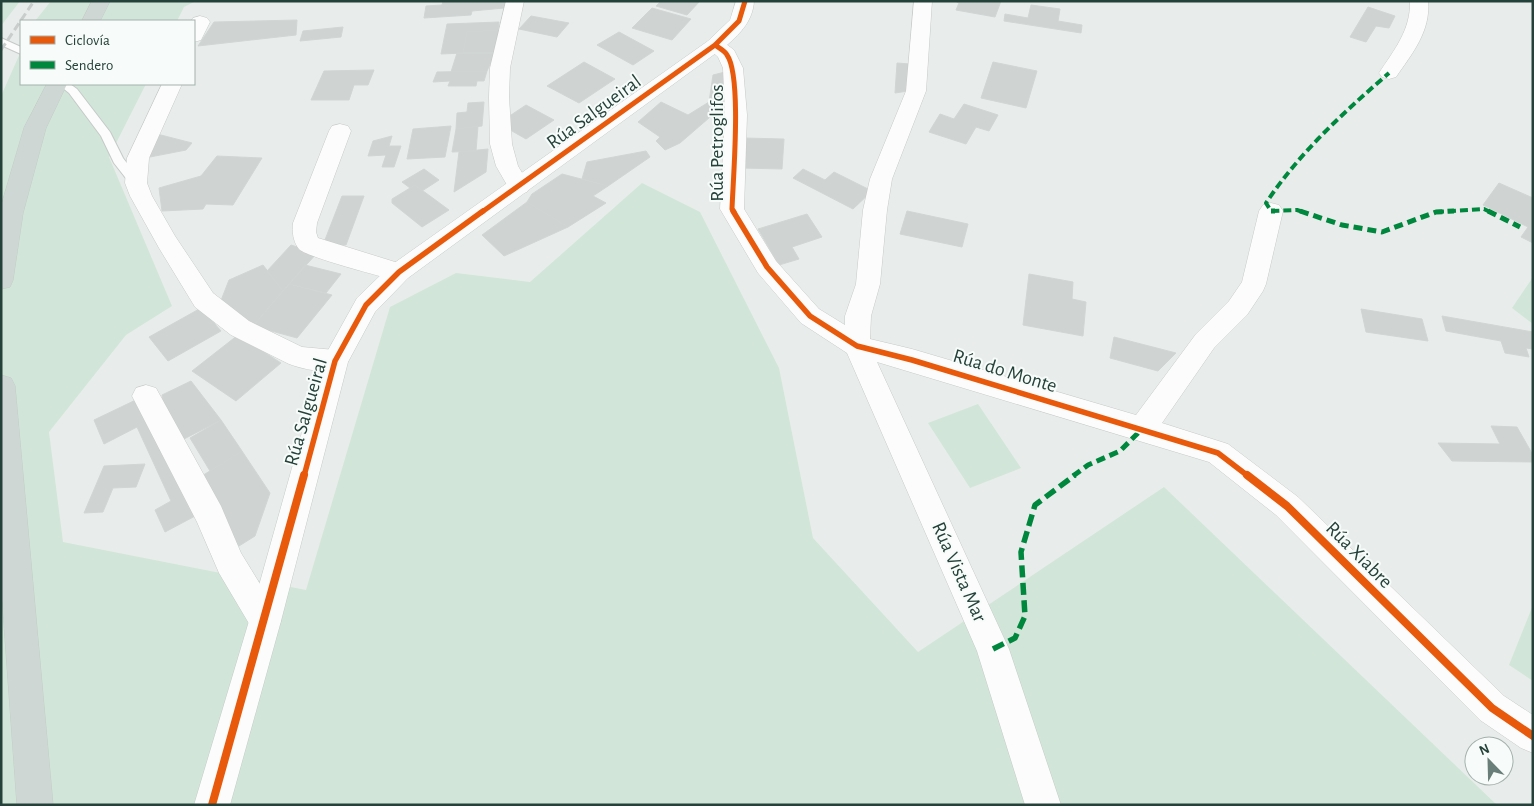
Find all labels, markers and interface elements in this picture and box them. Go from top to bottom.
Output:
legend [20,20,195,85]
text: Ciclovía [65,33,110,48]
text: Sendero [65,58,113,73]
street label: Rúa Salgueiral [543,71,645,153]
street label: Rúa Petroglifos [707,84,727,202]
street label: Rúa do Monte [951,346,1059,396]
street label: Rúa Salgueiral [281,356,331,468]
street label: Rúa Xiabre [1322,518,1396,592]
street label: Rúa Vista Mar [928,519,990,625]
north arrow [1464,736,1514,786]
text: N [1477,742,1492,758]

